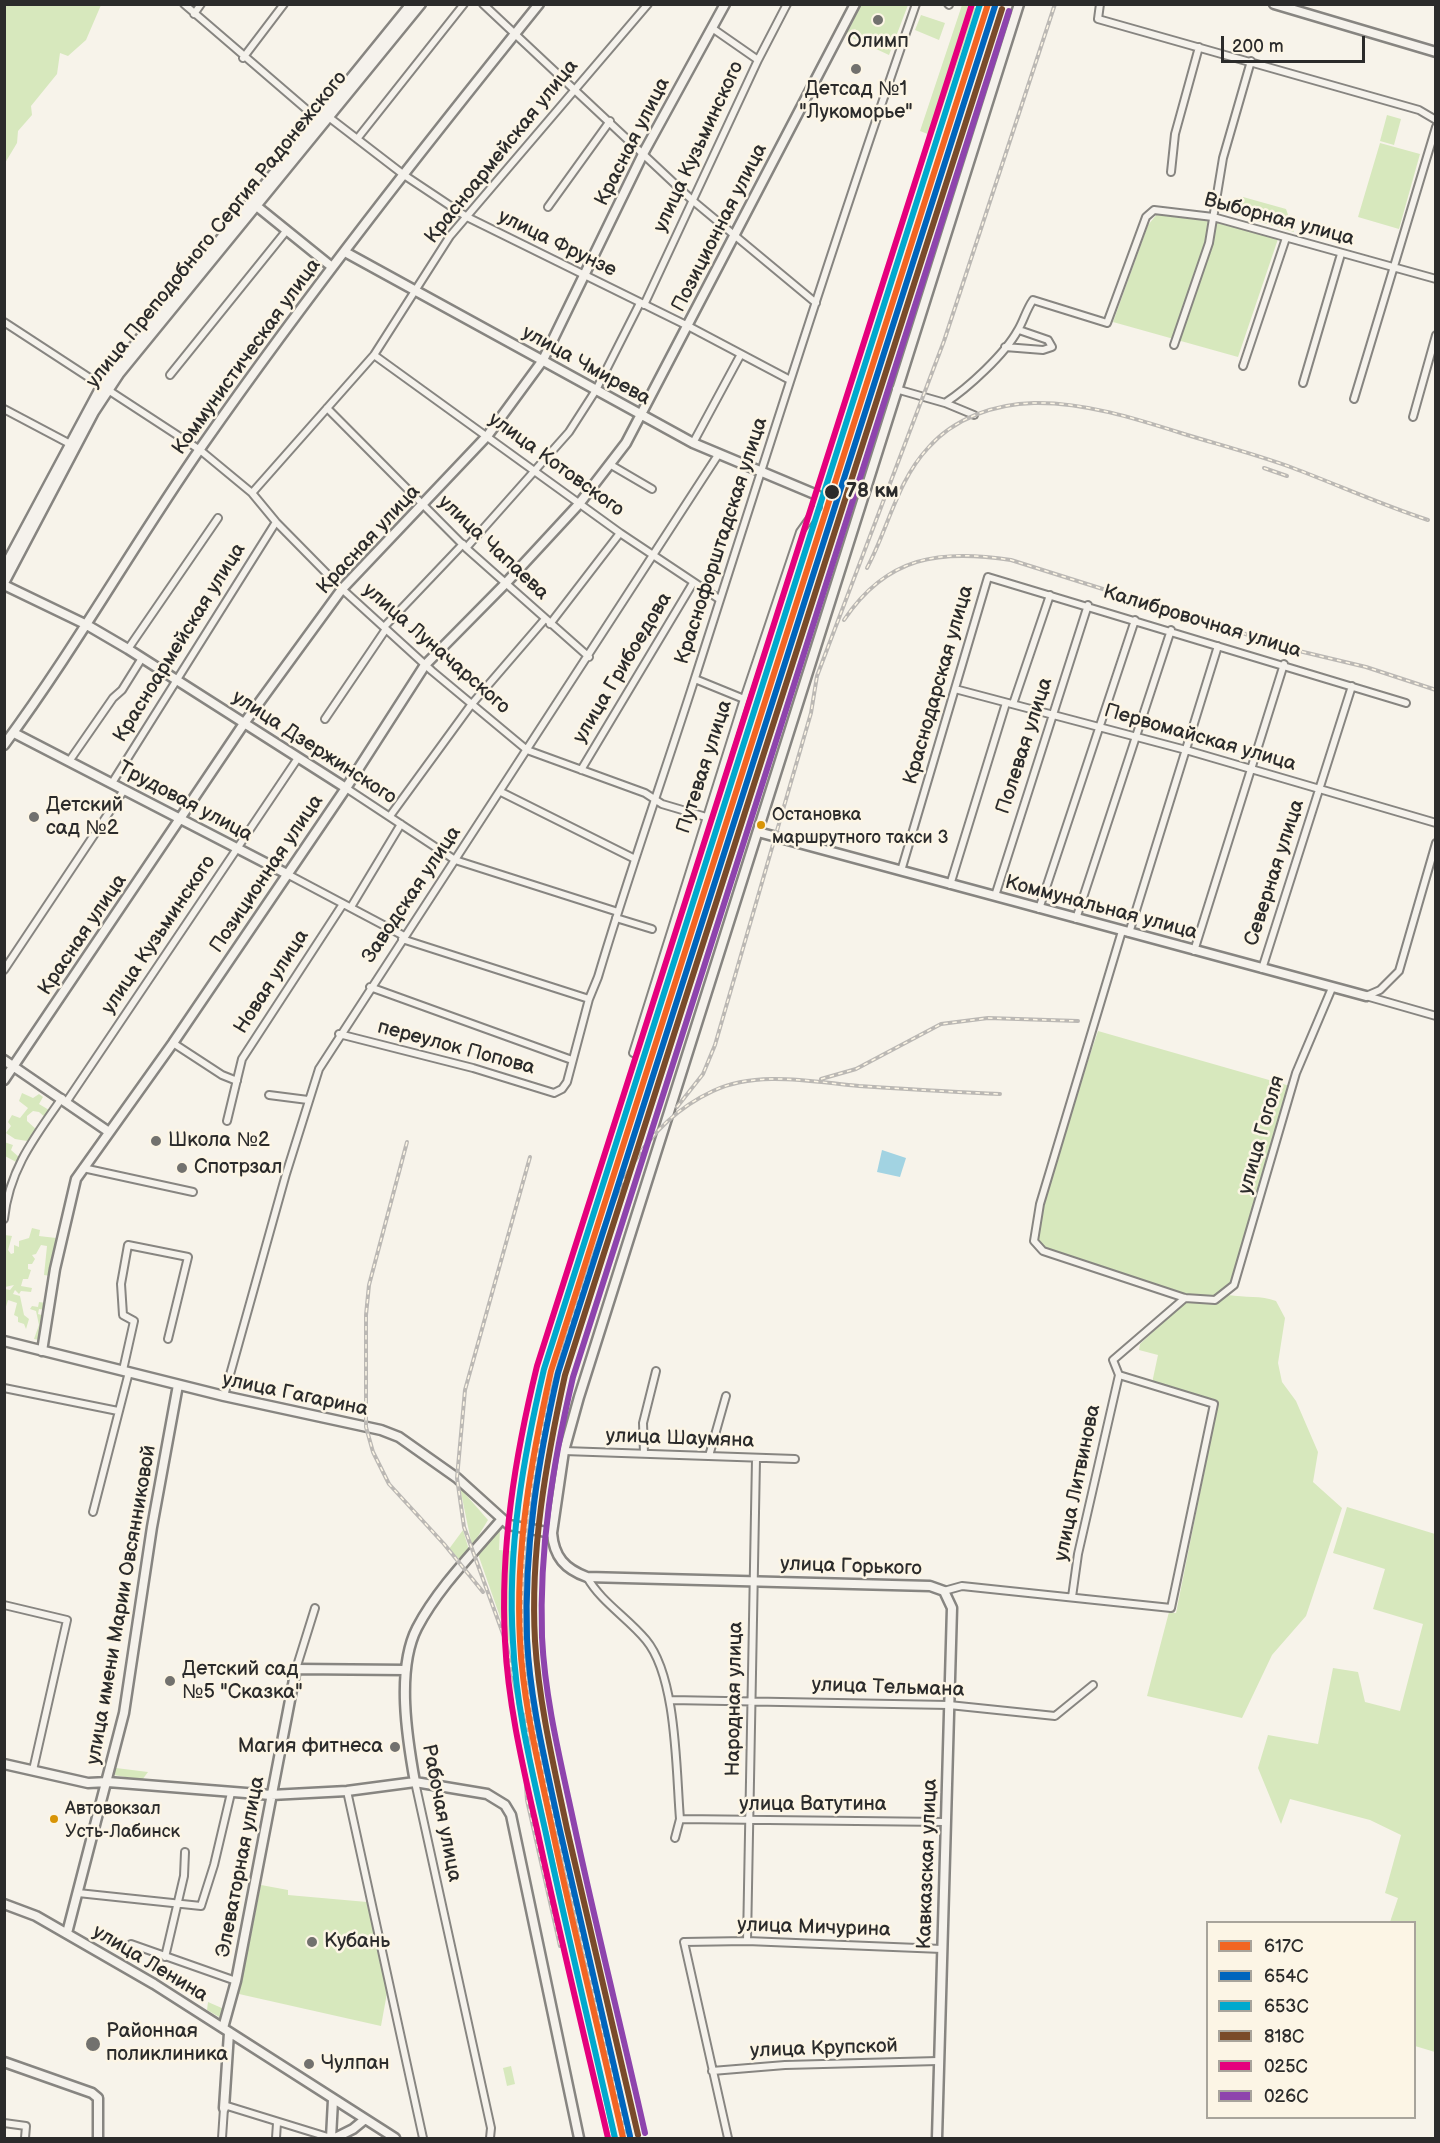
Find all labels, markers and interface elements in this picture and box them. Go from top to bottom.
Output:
marker: Олимп [871,13,885,27]
scale bar [1224,24,1368,62]
place label: Олимп [847,30,909,54]
text: 200 m [1232,36,1284,57]
street label: Красноармейская улица [420,55,584,249]
street label: улица Кузьминского [649,57,749,237]
marker: Детсад №1 "Лукоморье" [849,62,863,76]
street label: улица Преподобного Сергия Радонежского [82,67,352,393]
street label: Красная улица [590,74,676,210]
place label: Детсад №1 "Лукоморье" [799,78,913,125]
street label: Позиционная улица [667,140,773,316]
street label: Выборная улица [1201,188,1357,252]
street label: улица Фрунзе [494,205,620,283]
street label: Коммунистическая улица [168,254,326,460]
street label: улица Чмирева [518,321,654,411]
street label: улица Котовского [483,408,629,522]
street label: Краснофорштадская улица [671,415,773,667]
street label: Красная улица [312,480,426,600]
place label: 78 км [846,480,899,504]
marker: 78 км [823,483,841,501]
street label: улица Чапаева [433,491,553,605]
street label: Красноармейская улица [109,539,251,747]
street label: улица Луначарского [357,578,515,720]
street label: Калибровочная улица [1100,580,1304,664]
street label: Краснодарская улица [899,583,979,787]
street label: улица Грибоедова [569,588,677,748]
street label: Полевая улица [992,675,1058,817]
street label: улица Дзержинского [227,686,401,810]
street label: Путевая улица [672,697,738,837]
street label: Первомайская улица [1101,699,1299,777]
street label: Трудовая улица [114,756,256,848]
street label: Позиционная улица [205,790,329,958]
place label: Детский сад №2 [46,794,123,841]
street label: Северная улица [1240,797,1310,949]
place label: Остановка маршрутного такси 3 [772,804,949,846]
marker: Детский сад №2 [27,810,41,824]
marker: Остановка маршрутного такси 3 [755,819,767,831]
street label: Заводская улица [357,822,467,968]
street label: улица Кузьминского [97,851,221,1019]
street label: Красная улица [34,870,132,1000]
street label: Коммунальная улица [1002,871,1200,945]
street label: Новая улица [229,925,315,1039]
street label: переулок Попова [375,1015,537,1081]
street label: улица Гоголя [1234,1073,1290,1197]
place label: Школа №2 [168,1129,270,1153]
marker: Школа №2 [149,1134,163,1148]
place label: Спотрзал [194,1156,282,1180]
marker: Спотрзал [175,1161,189,1175]
street label: улица Гагарина [220,1368,370,1422]
street label: улица Литвинова [1050,1402,1106,1564]
street label: улица Шаумяна [605,1424,755,1454]
street label: улица имени Марии Овсянниковой [82,1443,162,1767]
street label: улица Горького [780,1553,922,1581]
street label: Народная улица [722,1621,748,1777]
place label: Детский сад №5 "Сказка" [182,1658,303,1705]
street label: улица Тельмана [811,1673,965,1703]
marker: Детский сад №5 "Сказка" [163,1674,177,1688]
place label: Магия фитнеса [238,1735,383,1759]
marker: Магия фитнеса [388,1740,402,1754]
street label: Рабочая улица [416,1742,466,1884]
street label: Элеваторная улица [212,1774,270,1960]
street label: Кавказская улица [913,1778,943,1950]
street label: улица Ватутина [739,1793,887,1817]
place label: Автовокзал Усть-Лабинск [65,1798,180,1840]
marker: Автовокзал Усть-Лабинск [48,1813,60,1825]
street label: улица Мичурина [737,1913,891,1943]
street label: улица Ленина [88,1920,212,2008]
legend [1206,1921,1416,2119]
place label: Кубань [324,1930,390,1954]
marker: Кубань [305,1935,319,1949]
text: 617C [1264,1936,1304,1957]
text: 654С [1264,1966,1308,1987]
text: 653С [1264,1996,1309,2017]
place label: Районная поликлиника [106,2020,228,2067]
text: 818С [1264,2026,1304,2047]
street label: улица Крупской [750,2034,898,2064]
marker: Районная поликлиника [84,2035,102,2053]
place label: Чулпан [321,2052,390,2076]
text: 025С [1264,2056,1308,2077]
marker: Чулпан [302,2057,316,2071]
text: 026С [1264,2086,1308,2107]

